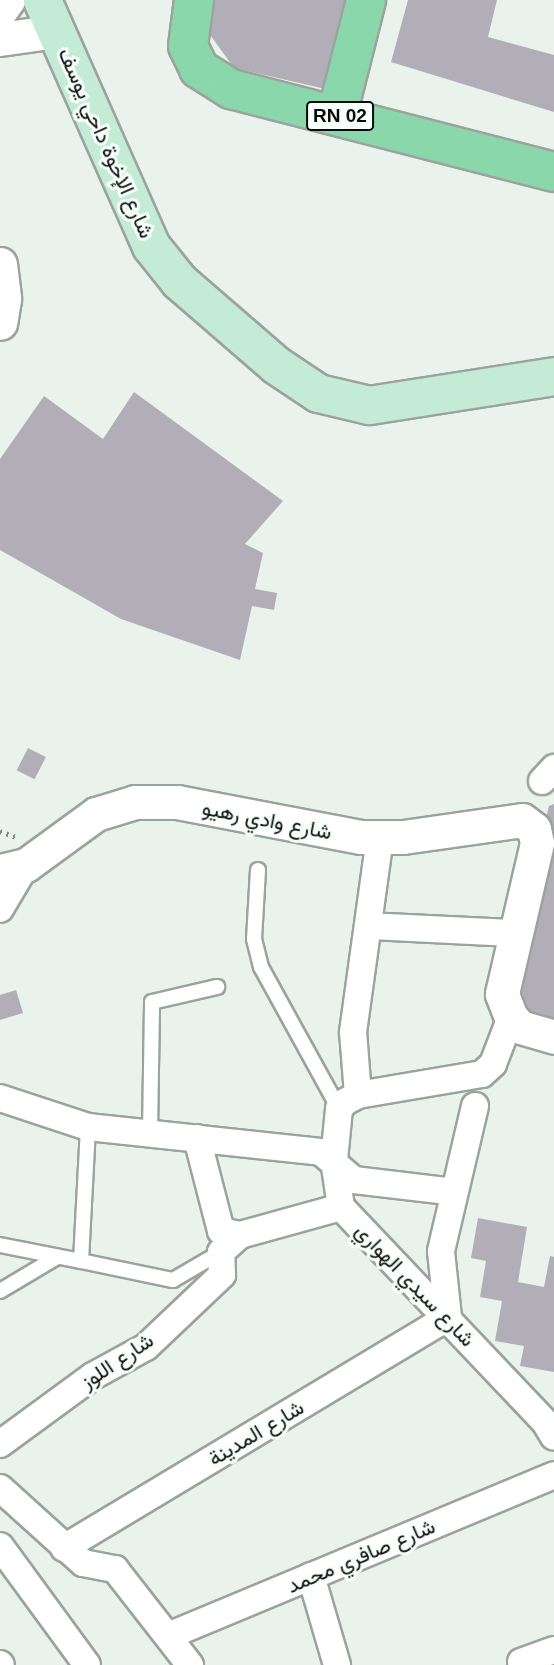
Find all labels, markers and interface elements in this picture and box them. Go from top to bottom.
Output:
street label: شارع الإخوة داحي يوسف [53,44,159,242]
road number: RN 02 [305,100,375,132]
street label: شارع وادي رهيو [200,795,334,845]
street label: شارع سيدي الهواري [350,1218,480,1352]
street label: شارع اللوز [76,1328,158,1394]
street label: شارع المدينة [204,1395,308,1471]
street label: شارع صافري محمد [283,1513,439,1599]

